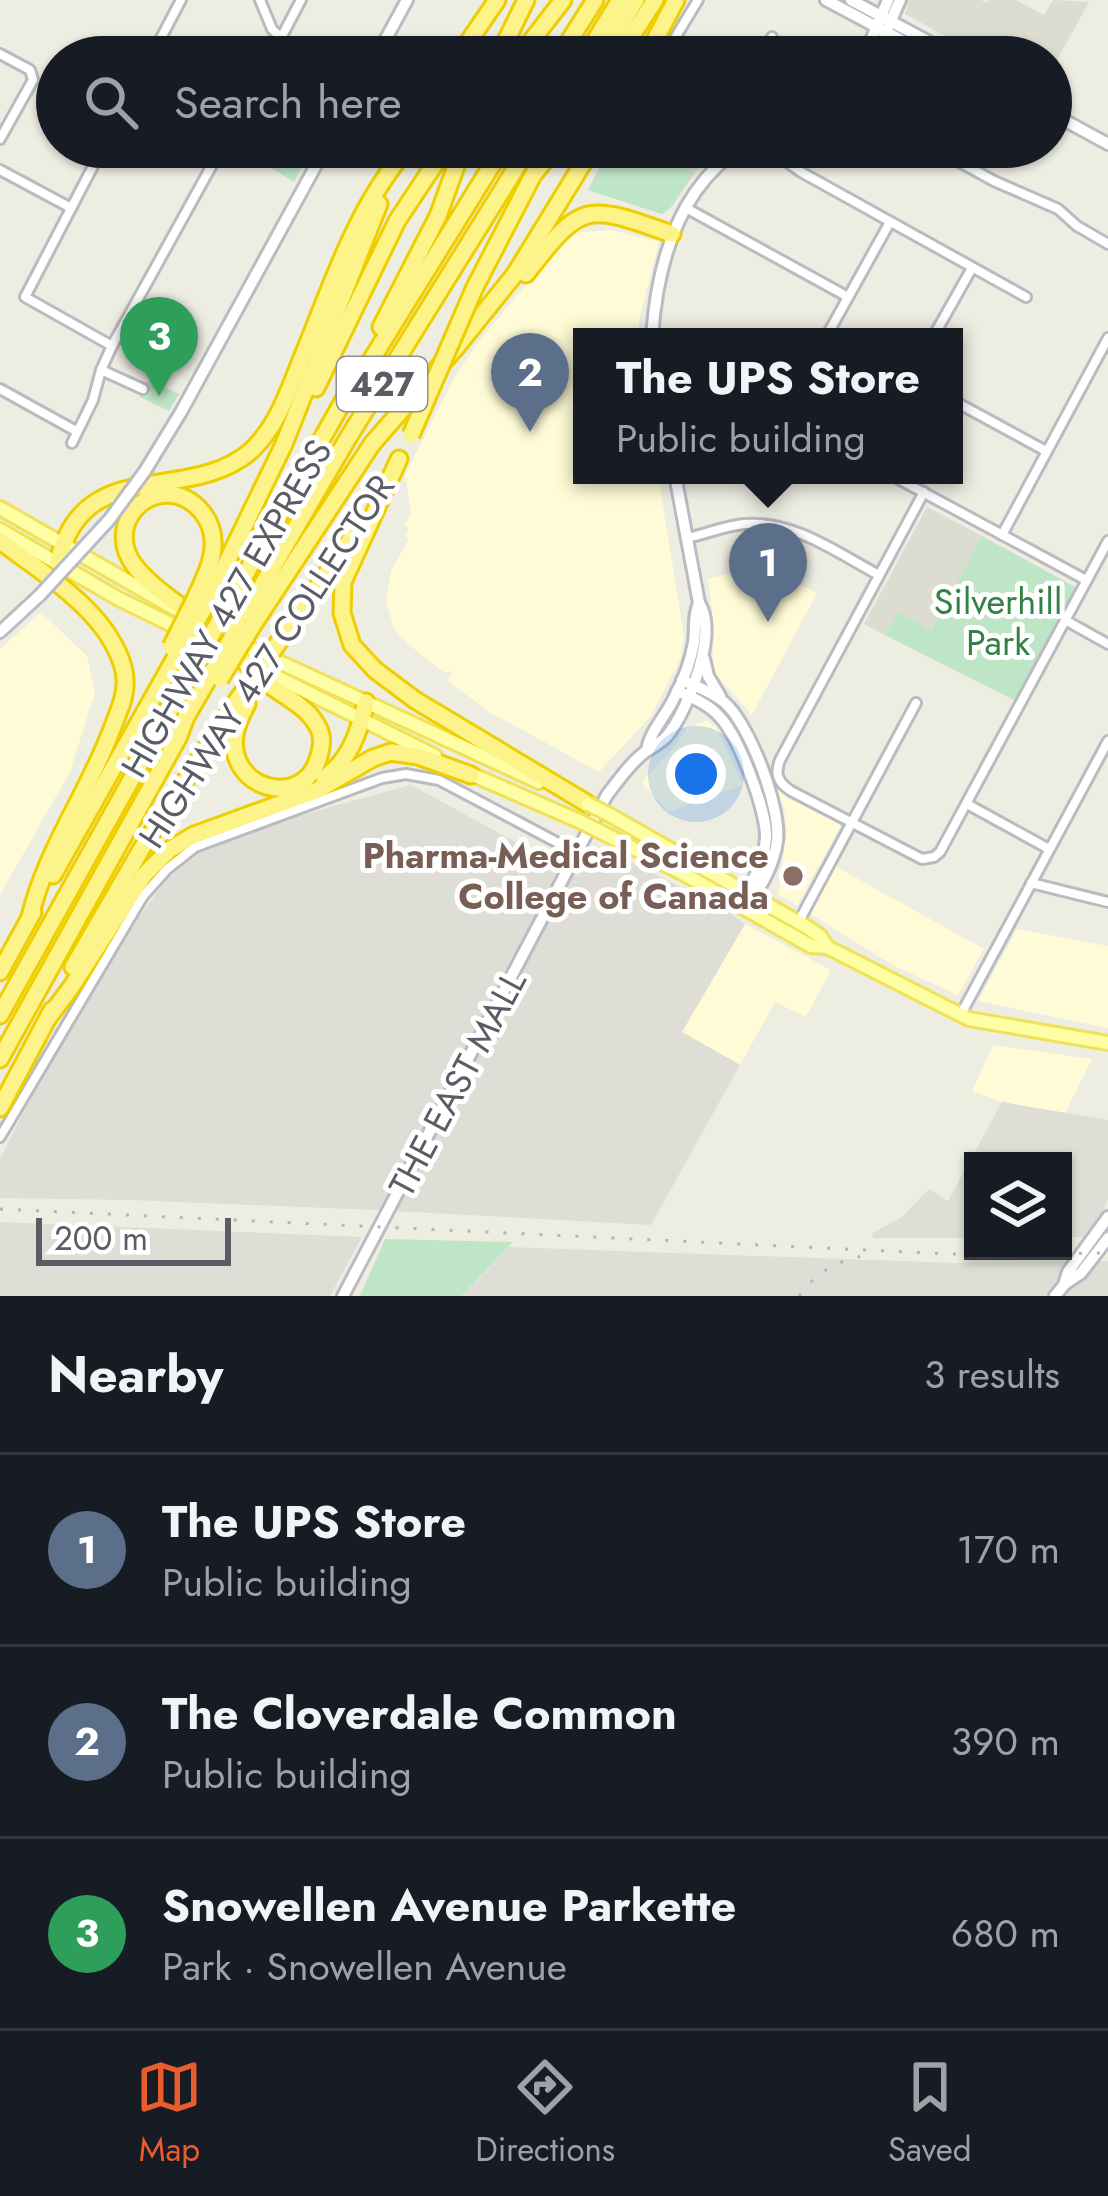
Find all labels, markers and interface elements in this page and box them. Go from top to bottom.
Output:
search box [36,36,1072,168]
icon: search [78,69,144,135]
text: Search here [174,70,402,135]
pin: 3 [120,297,198,396]
popup [573,328,963,484]
pin: 2 [491,333,569,432]
text: The UPS Store [616,345,920,410]
road number: 427 [337,357,427,411]
text: Public building [616,410,866,467]
street label: HIGHWAY 427 EXPRESS [108,429,344,787]
street label: HIGHWAY 427 COLLECTOR [125,464,407,858]
pin: 1 [729,523,807,622]
park label: Silverhill Park [934,575,1062,668]
your location [666,744,726,804]
place label: Pharma-Medical Science College of Canada [362,829,769,922]
marker: Pharma-Medical Science College of Canada [780,863,806,889]
street label: THE EAST MALL [376,961,538,1205]
map controls [964,1152,1072,1260]
button: layers [964,1152,1072,1260]
scale bar [36,1212,231,1265]
text: 200 m [54,1215,148,1262]
text: Nearby [48,1337,223,1411]
text: 3 results [924,1346,1060,1403]
text: The UPS Store [162,1489,466,1554]
text: 1 [77,1521,97,1578]
text: 170 m [956,1521,1060,1578]
text: Public building [162,1554,412,1611]
text: The Cloverdale Common [162,1681,677,1746]
text: 2 [74,1713,100,1770]
text: 390 m [951,1713,1060,1770]
text: Public building [162,1746,412,1803]
text: Snowellen Avenue Parkette [162,1873,736,1938]
text: 3 [75,1905,99,1962]
text: 680 m [951,1905,1060,1962]
text: Park · Snowellen Avenue [162,1938,567,1995]
tab: Map [136,2054,202,2173]
tab: Directions [475,2054,615,2173]
tab: Saved [888,2054,972,2173]

